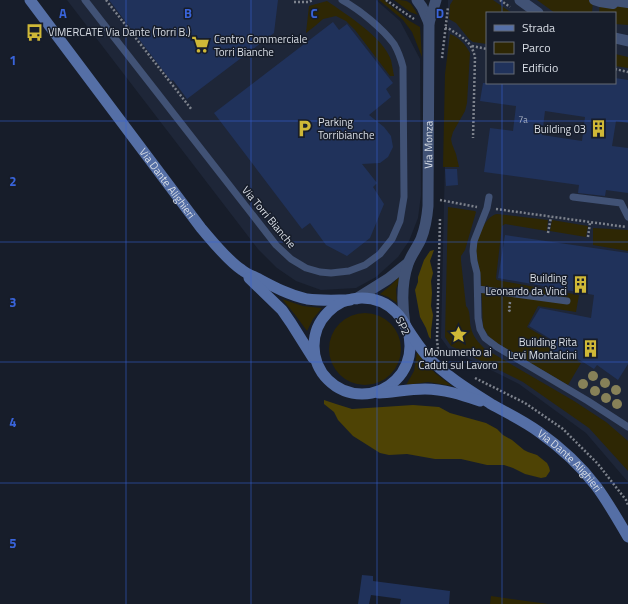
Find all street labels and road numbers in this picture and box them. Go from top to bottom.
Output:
street label: Via Monza [420,120,436,169]
street label: Via Dante Alighieri [136,145,199,222]
street label: Via Torri Bianche [238,183,300,252]
street label: SP2 [392,314,414,338]
street label: Via Dante Alighieri [534,425,606,495]

